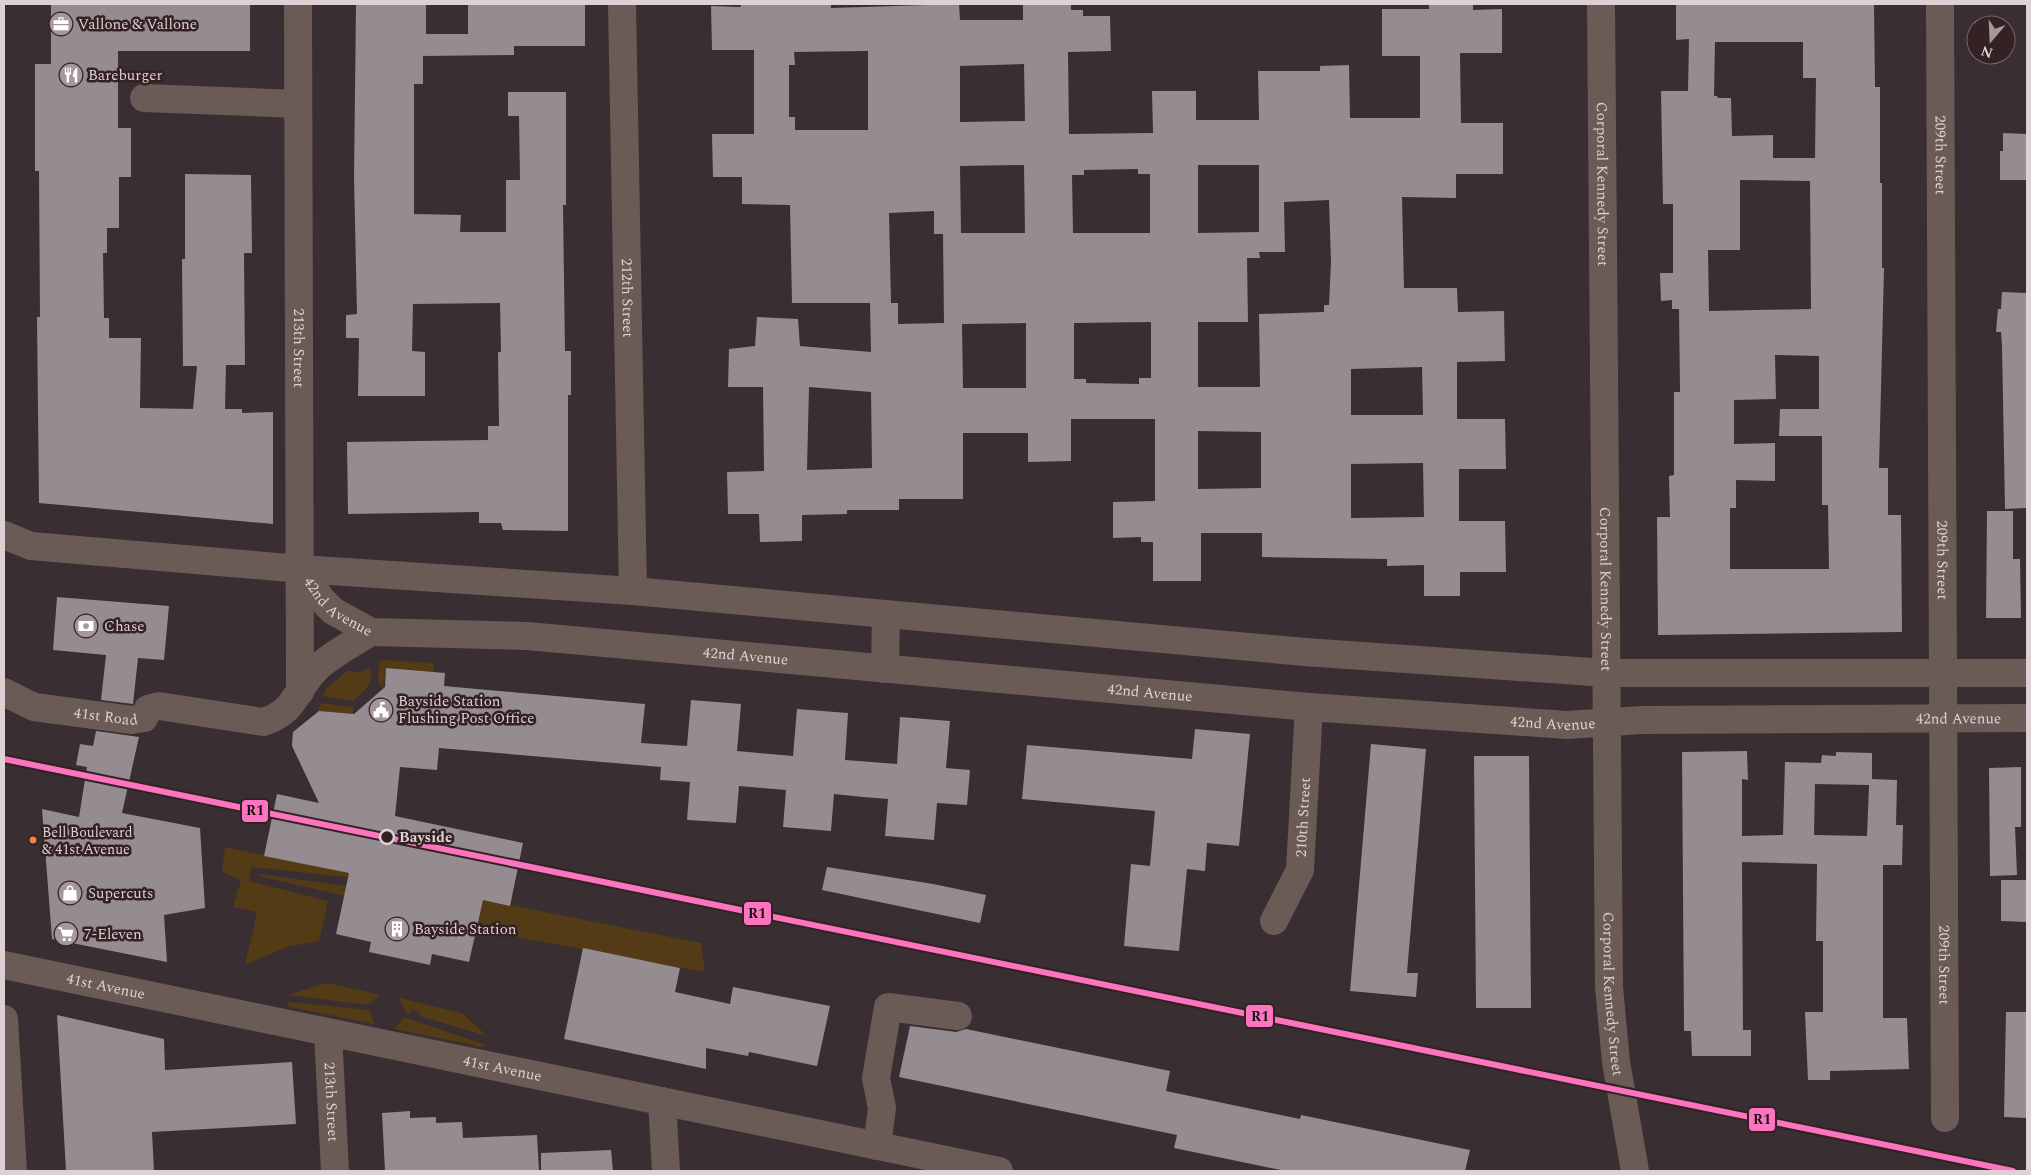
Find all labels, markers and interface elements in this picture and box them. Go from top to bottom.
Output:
office icon: Vallone & Vallone [48,11,74,37]
place label: Vallone & Vallone [78,13,197,36]
north arrow [1966,15,2016,65]
text: N [1978,40,1996,64]
restaurant icon: Bareburger [58,62,84,88]
place label: Bareburger [88,64,162,87]
street label: Corporal Kennedy Street [1590,102,1614,266]
street label: 209th Street [1928,115,1952,195]
street label: 212th Street [615,258,639,338]
street label: 213th Street [287,308,310,388]
street label: Corporal Kennedy Street [1593,507,1617,671]
street label: 209th Street [1930,520,1954,600]
street label: 42nd Avenue [297,572,377,643]
bank icon: Chase [73,613,99,639]
place label: Chase [104,615,145,638]
street label: 42nd Avenue [702,641,789,672]
street label: 42nd Avenue [1106,678,1194,708]
place label: Bayside Station Flushing Post Office [398,690,535,730]
public building icon: Bayside Station Flushing Post Office [368,697,394,723]
street label: 41st Road [72,701,140,732]
street label: 42nd Avenue [1916,707,2001,731]
street label: 42nd Avenue [1509,710,1596,737]
street label: 210th Street [1290,777,1317,858]
line badge: R1 [241,799,269,823]
text: R1 [246,800,264,821]
place label: Bell Boulevard & 41st Avenue [42,822,133,860]
place label: Bayside [399,826,452,849]
marker: Bayside [379,829,395,845]
marker: Bell Boulevard & 41st Avenue [28,835,38,845]
shop icon: Supercuts [57,880,83,906]
place label: Supercuts [88,882,154,905]
line badge: R1 [743,901,772,926]
text: R1 [748,903,766,924]
street label: Corporal Kennedy Street [1596,912,1629,1078]
building icon: Bayside Station [384,916,410,942]
place label: Bayside Station [414,918,517,941]
supermarket icon: 7-Eleven [53,921,79,947]
place label: 7-Eleven [84,923,142,946]
street label: 209th Street [1932,925,1955,1005]
street label: 41st Avenue [64,967,147,1006]
line badge: R1 [1245,1004,1274,1028]
text: R1 [1251,1006,1269,1027]
street label: 41st Avenue [461,1049,544,1088]
street label: 213th Street [317,1062,345,1142]
line badge: R1 [1748,1107,1776,1132]
text: R1 [1753,1109,1771,1130]

